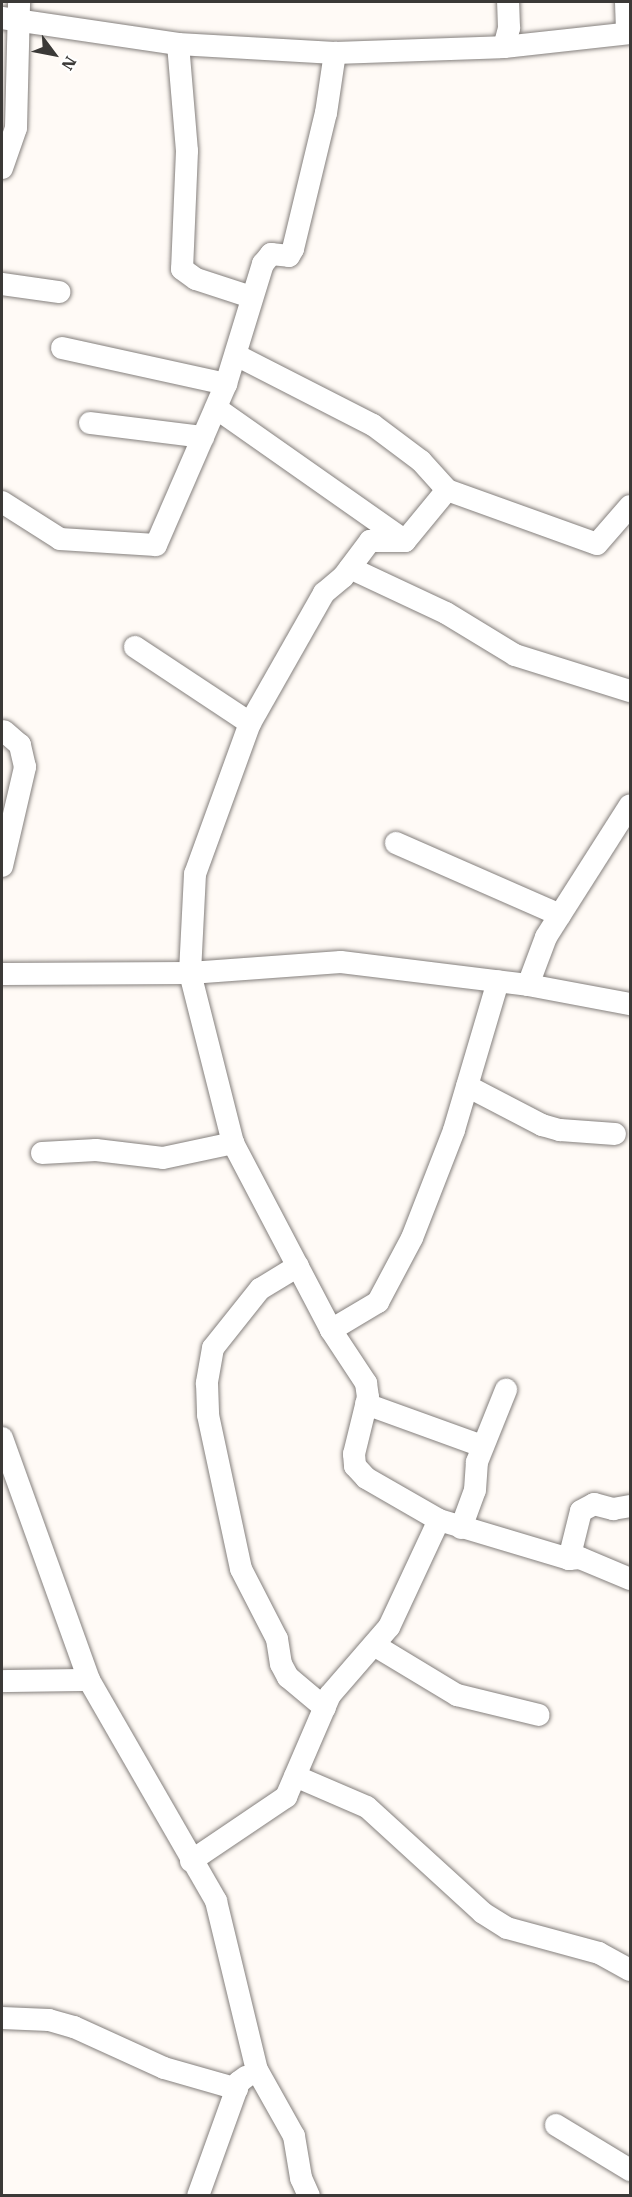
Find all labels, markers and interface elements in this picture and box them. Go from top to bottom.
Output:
north arrow [24,24,84,84]
text: N [57,53,81,74]

